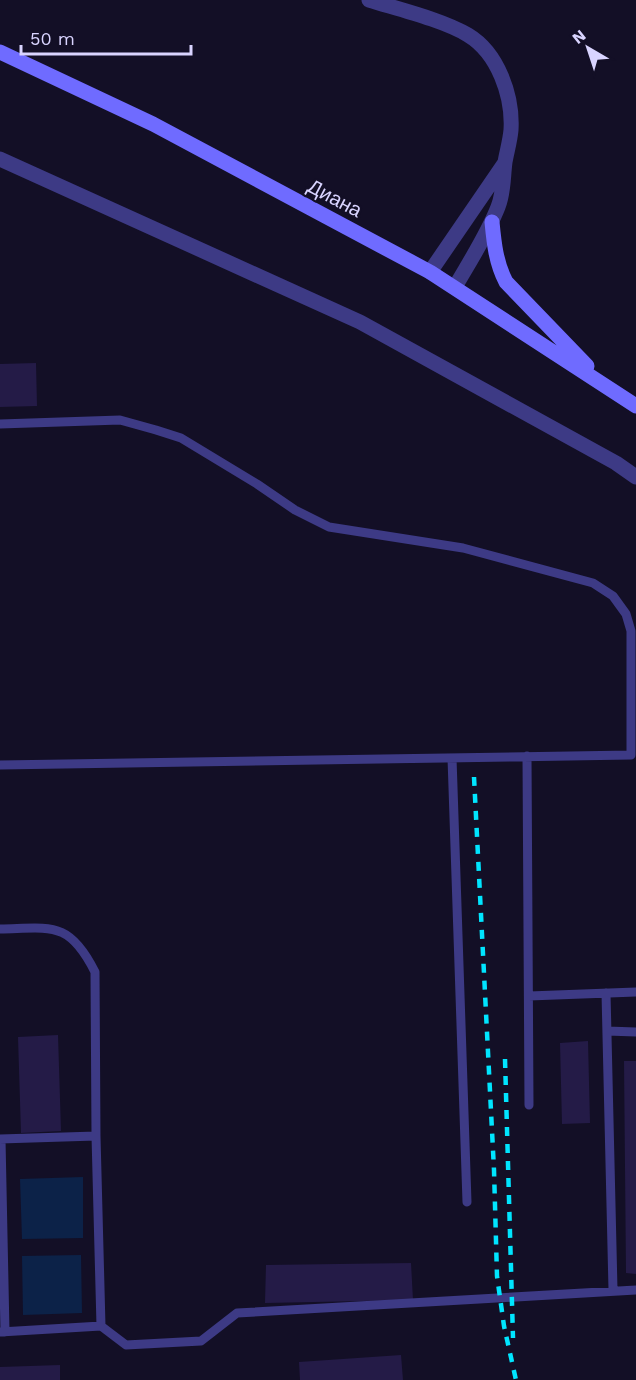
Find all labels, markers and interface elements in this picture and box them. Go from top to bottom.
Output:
scale bar [21,18,190,56]
north arrow [558,18,618,78]
text: N [568,26,589,48]
text: 50 m [30,28,75,49]
street label: Диана [304,174,367,223]

